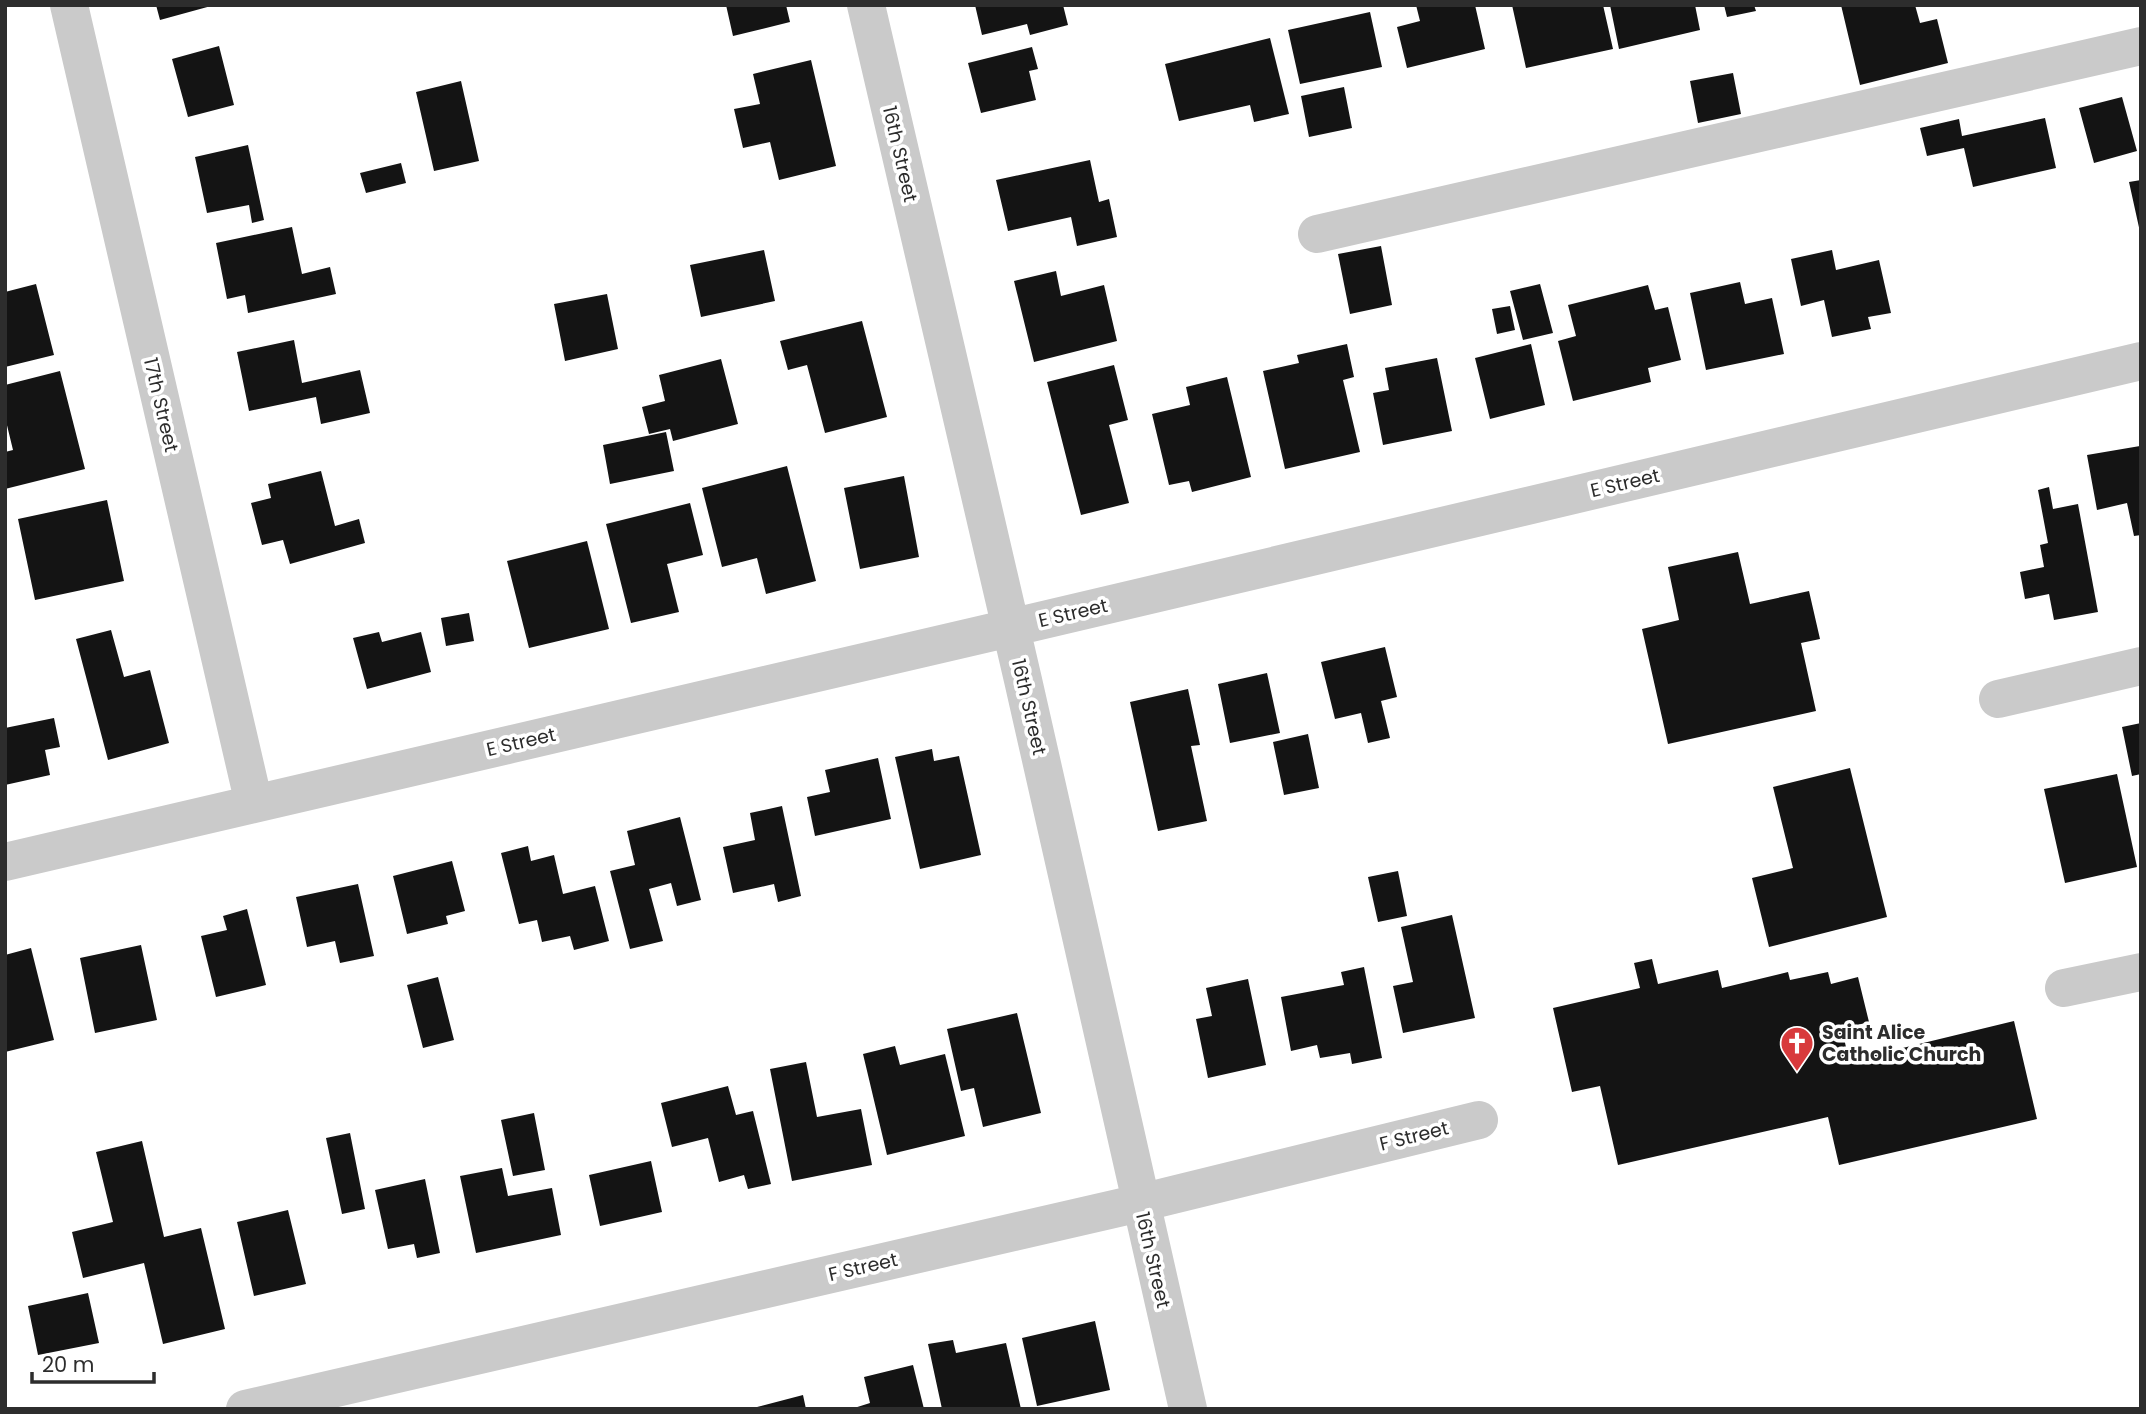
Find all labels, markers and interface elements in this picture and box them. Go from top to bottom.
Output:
street label: 16th Street [876,103,924,205]
street label: 17th Street [137,355,185,455]
street label: E Street [1588,462,1662,504]
street label: E Street [1036,592,1110,634]
street label: 16th Street [1005,656,1053,758]
street label: E Street [484,721,558,763]
place label: Saint Alice Catholic Church [1822,1019,1981,1068]
church icon: Saint Alice Catholic Church [1778,1024,1816,1073]
street label: F Street [1377,1114,1451,1158]
street label: 16th Street [1129,1209,1177,1311]
street label: F Street [826,1246,900,1288]
scale bar [32,1340,154,1384]
text: 20 m [42,1350,95,1379]

